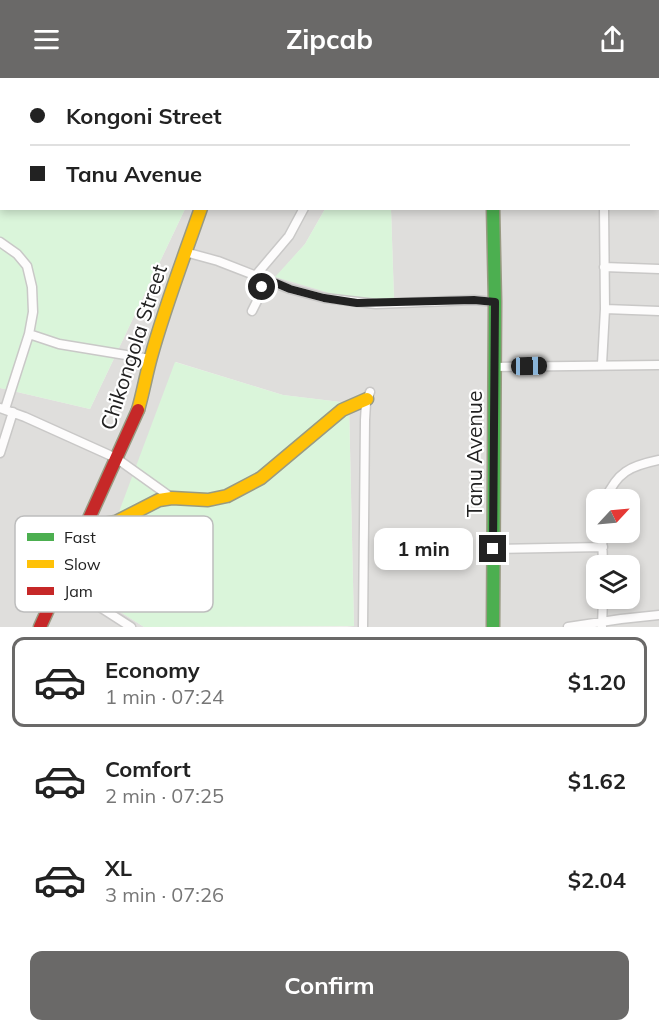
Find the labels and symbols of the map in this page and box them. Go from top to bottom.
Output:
street label: Chikongola Street [94,261,172,433]
route start [248,273,275,300]
car [511,357,547,375]
street label: Tanu Avenue [461,391,487,517]
north arrow [586,489,640,543]
legend [15,516,213,612]
text: Fast [64,527,96,547]
callout: 1 min [373,528,472,570]
route end [479,535,506,562]
text: Slow [64,554,101,574]
text: Jam [64,581,93,601]

